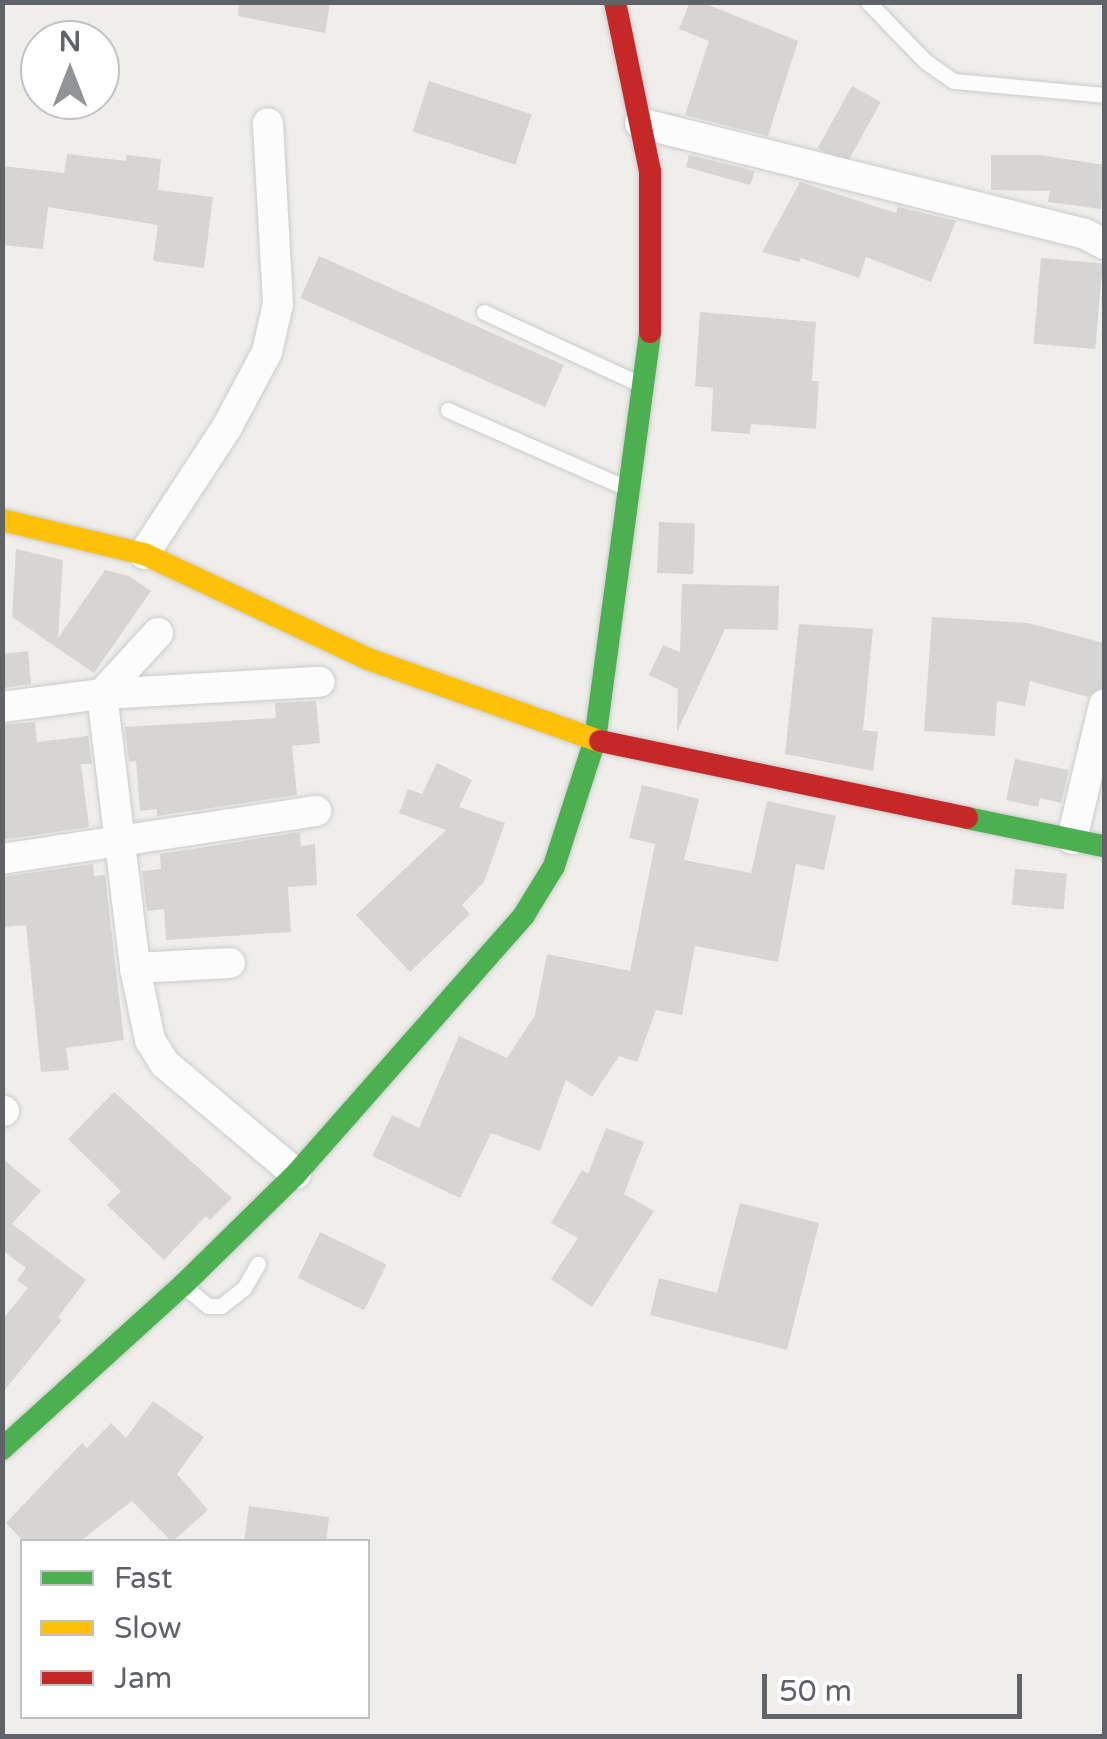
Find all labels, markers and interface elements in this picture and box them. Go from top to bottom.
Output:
north arrow [20,20,120,120]
text: N [59,25,81,59]
legend [20,1539,370,1719]
text: Fast [114,1560,173,1597]
text: Slow [114,1610,182,1647]
scale bar [767,1654,1027,1716]
text: Jam [114,1660,172,1697]
text: 50 m [779,1673,852,1710]

